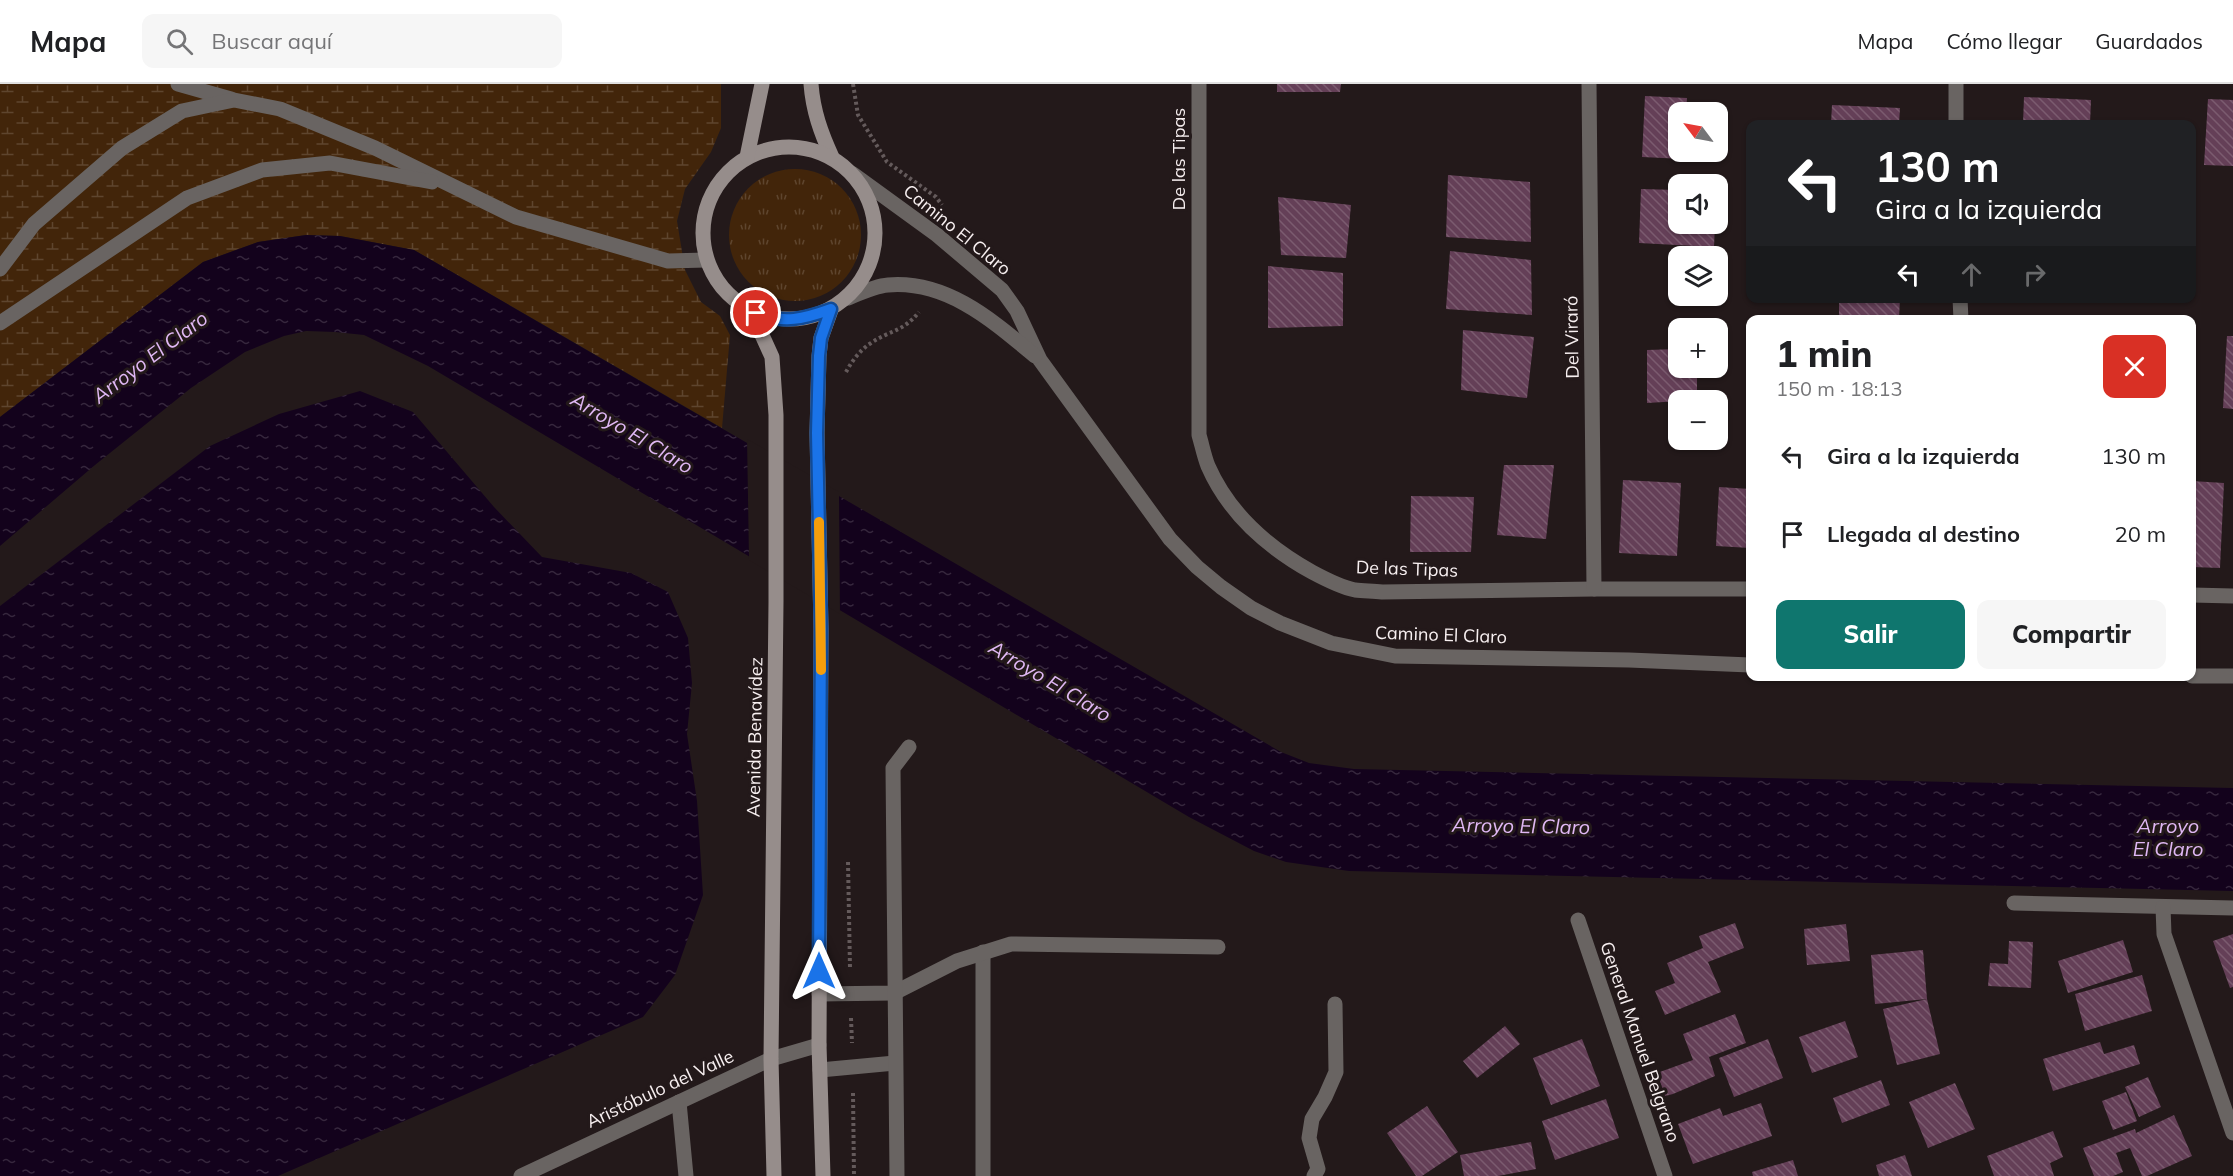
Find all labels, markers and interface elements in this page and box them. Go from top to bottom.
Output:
search box [142,14,562,68]
text: Mapa [30,24,106,59]
icon: search [163,25,196,58]
text: Buscar aquí [211,27,332,55]
text: Mapa [1858,28,1913,54]
text: Cómo llegar [1946,28,2062,54]
text: Guardados [2095,28,2203,54]
north arrow [1668,102,1728,162]
map controls [1668,102,1728,450]
street label: De las Tipas [1167,108,1190,210]
text: 130 m [1875,140,2000,193]
icon: left [1776,144,1854,222]
button: sound [1668,174,1728,234]
street label: Camino El Claro [899,179,1016,280]
text: Gira a la izquierda [1875,192,2102,226]
button: layers [1668,246,1728,306]
icon: left [1892,258,1925,291]
icon: ahead [1955,258,1988,291]
icon: right [2018,258,2051,291]
pin [730,287,781,338]
street label: Del Viraró [1559,295,1584,379]
icon: arrive [739,296,772,329]
water label: Arroyo El Claro [86,305,212,409]
button: + [1668,318,1728,378]
text: 1 min [1776,331,1872,376]
button: close [2103,335,2166,398]
text: 150 m · 18:13 [1776,376,1902,401]
water label: Arroyo El Claro [566,386,698,479]
button: − [1668,390,1728,450]
icon: left [1776,440,1809,473]
text: Gira a la izquierda [1827,442,2020,470]
text: 130 m [2101,442,2166,470]
icon: arrive [1776,518,1809,551]
text: Llegada al destino [1827,520,2020,548]
text: 20 m [2115,520,2166,548]
street label: De las Tipas [1355,555,1459,582]
button: Salir [1776,600,1965,669]
button: Compartir [1977,600,2166,669]
street label: Camino El Claro [1375,621,1507,648]
water label: Arroyo El Claro [984,634,1116,727]
street label: Avenida Benavídez [742,657,767,817]
water label: Arroyo El Claro [1451,812,1590,839]
water label: Arroyo El Claro [2133,813,2203,861]
street label: General Manuel Belgrano [1595,938,1686,1145]
position arrow [787,939,851,1003]
street label: Aristóbulo del Valle [582,1044,737,1133]

